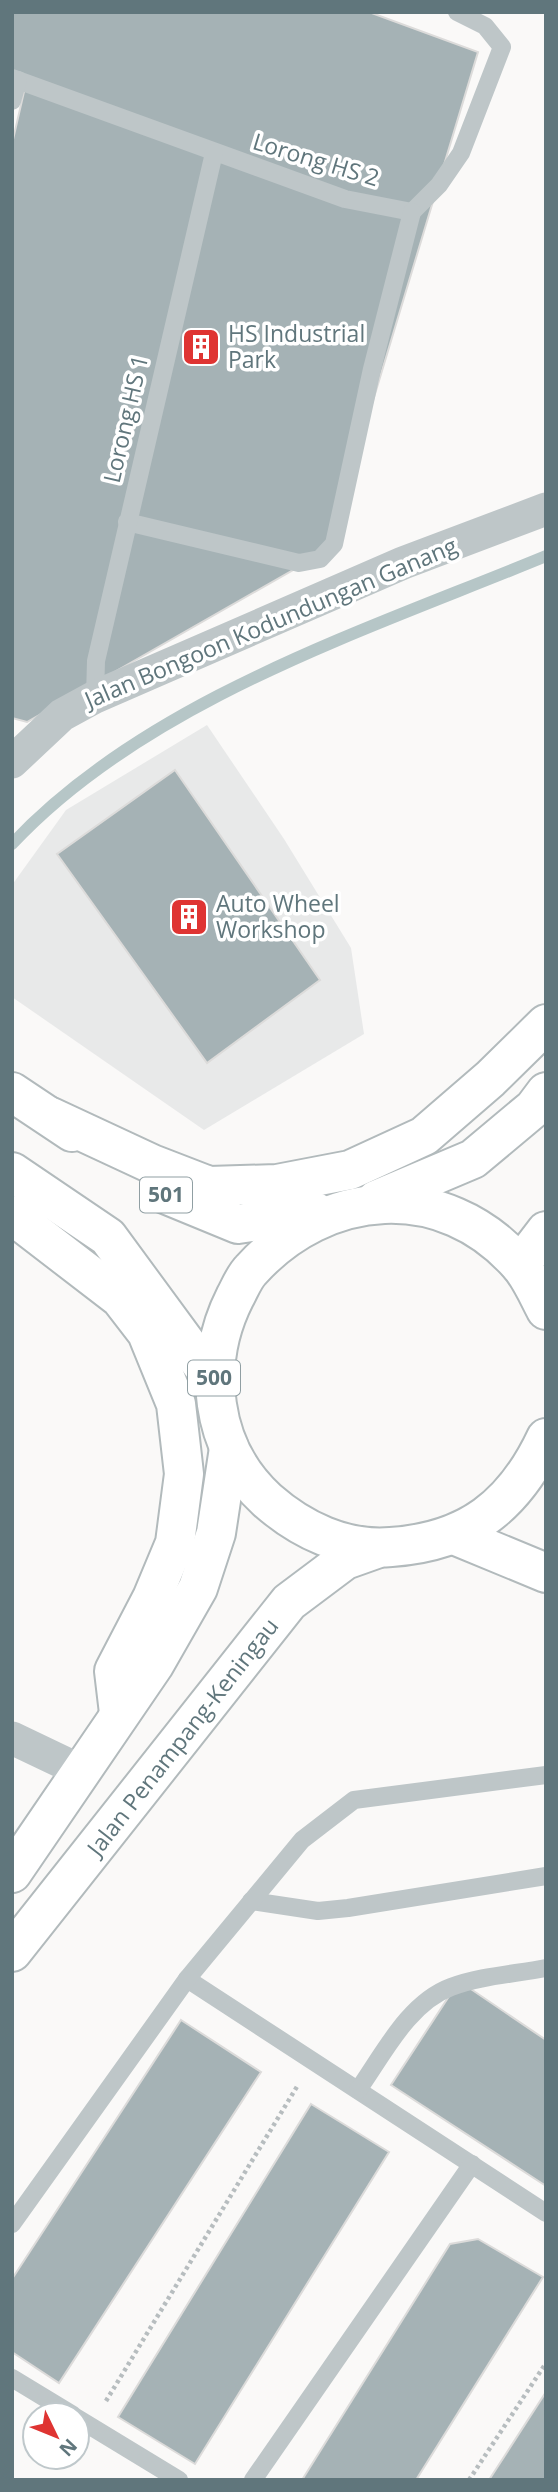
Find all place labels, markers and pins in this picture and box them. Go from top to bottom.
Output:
place label: HS Industrial Park [228,317,365,375]
building icon: HS Industrial Park [180,326,222,368]
place label: Auto Wheel Workshop [216,887,340,945]
building icon: Auto Wheel Workshop [168,896,210,938]

